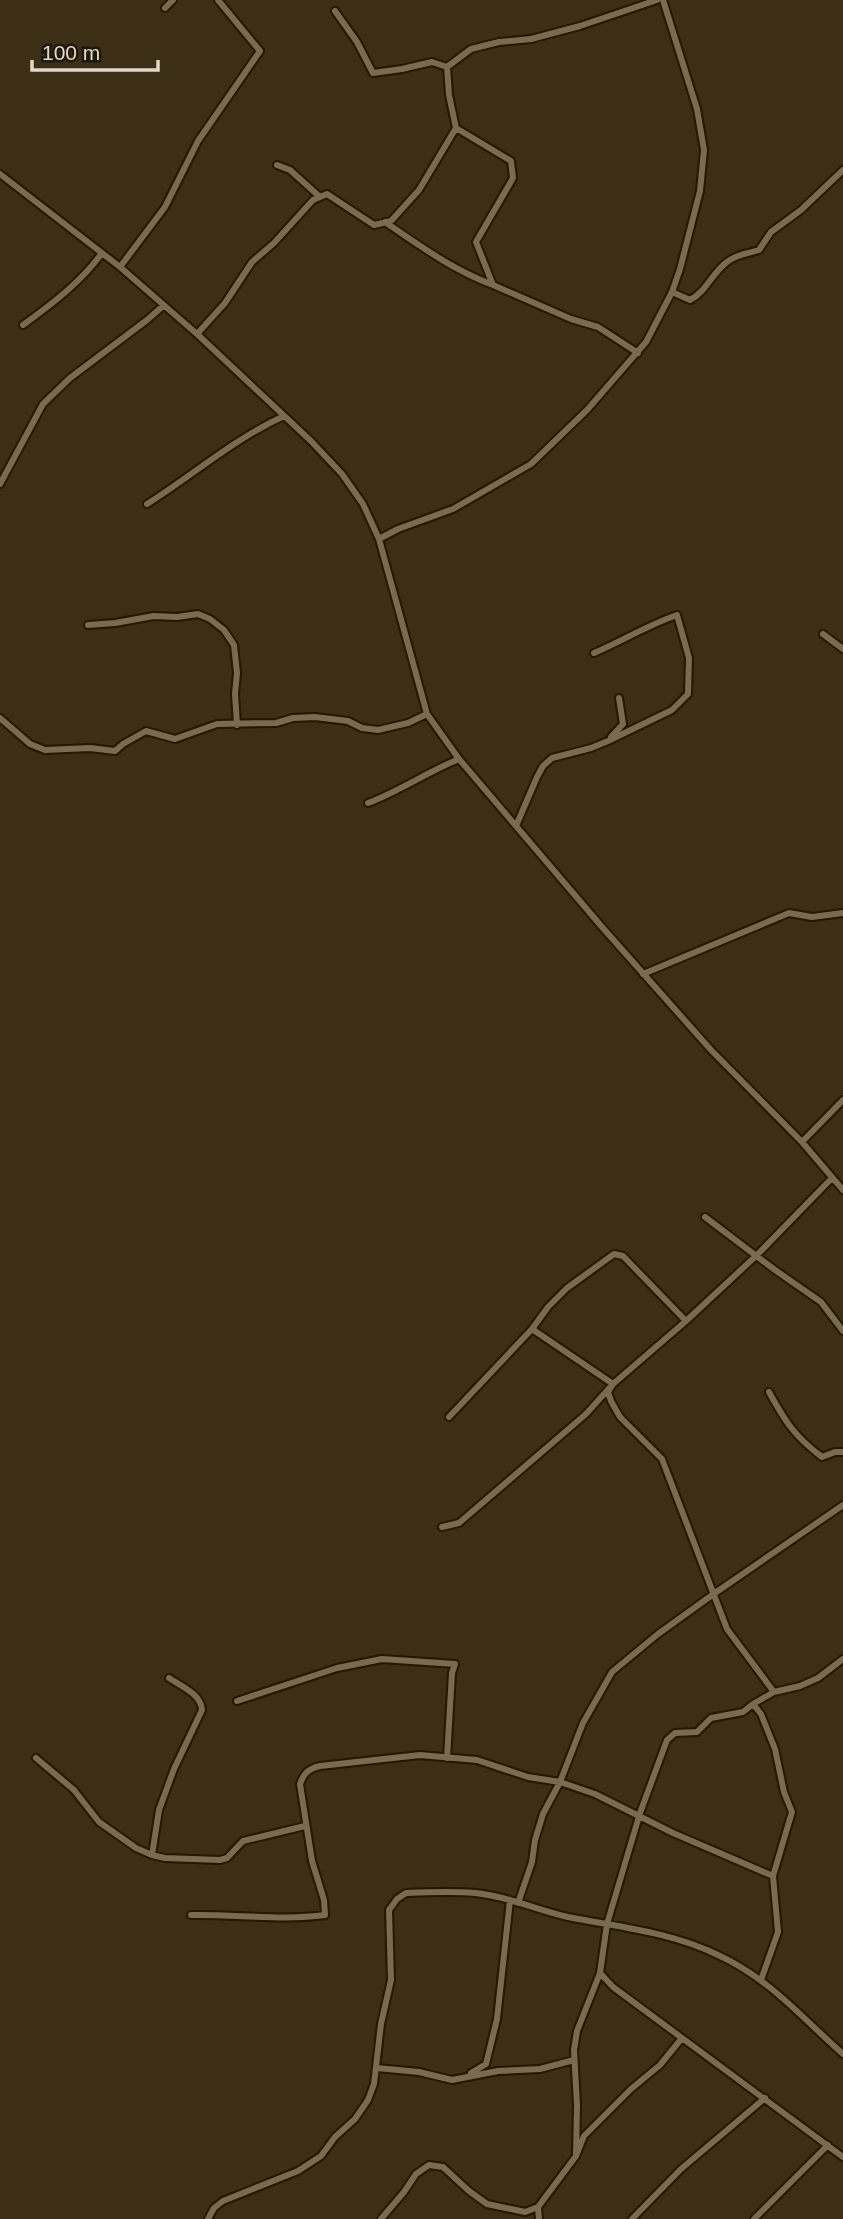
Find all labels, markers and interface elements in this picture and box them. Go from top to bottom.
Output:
scale bar [32,28,158,72]
text: 100 m [42,41,100,64]

